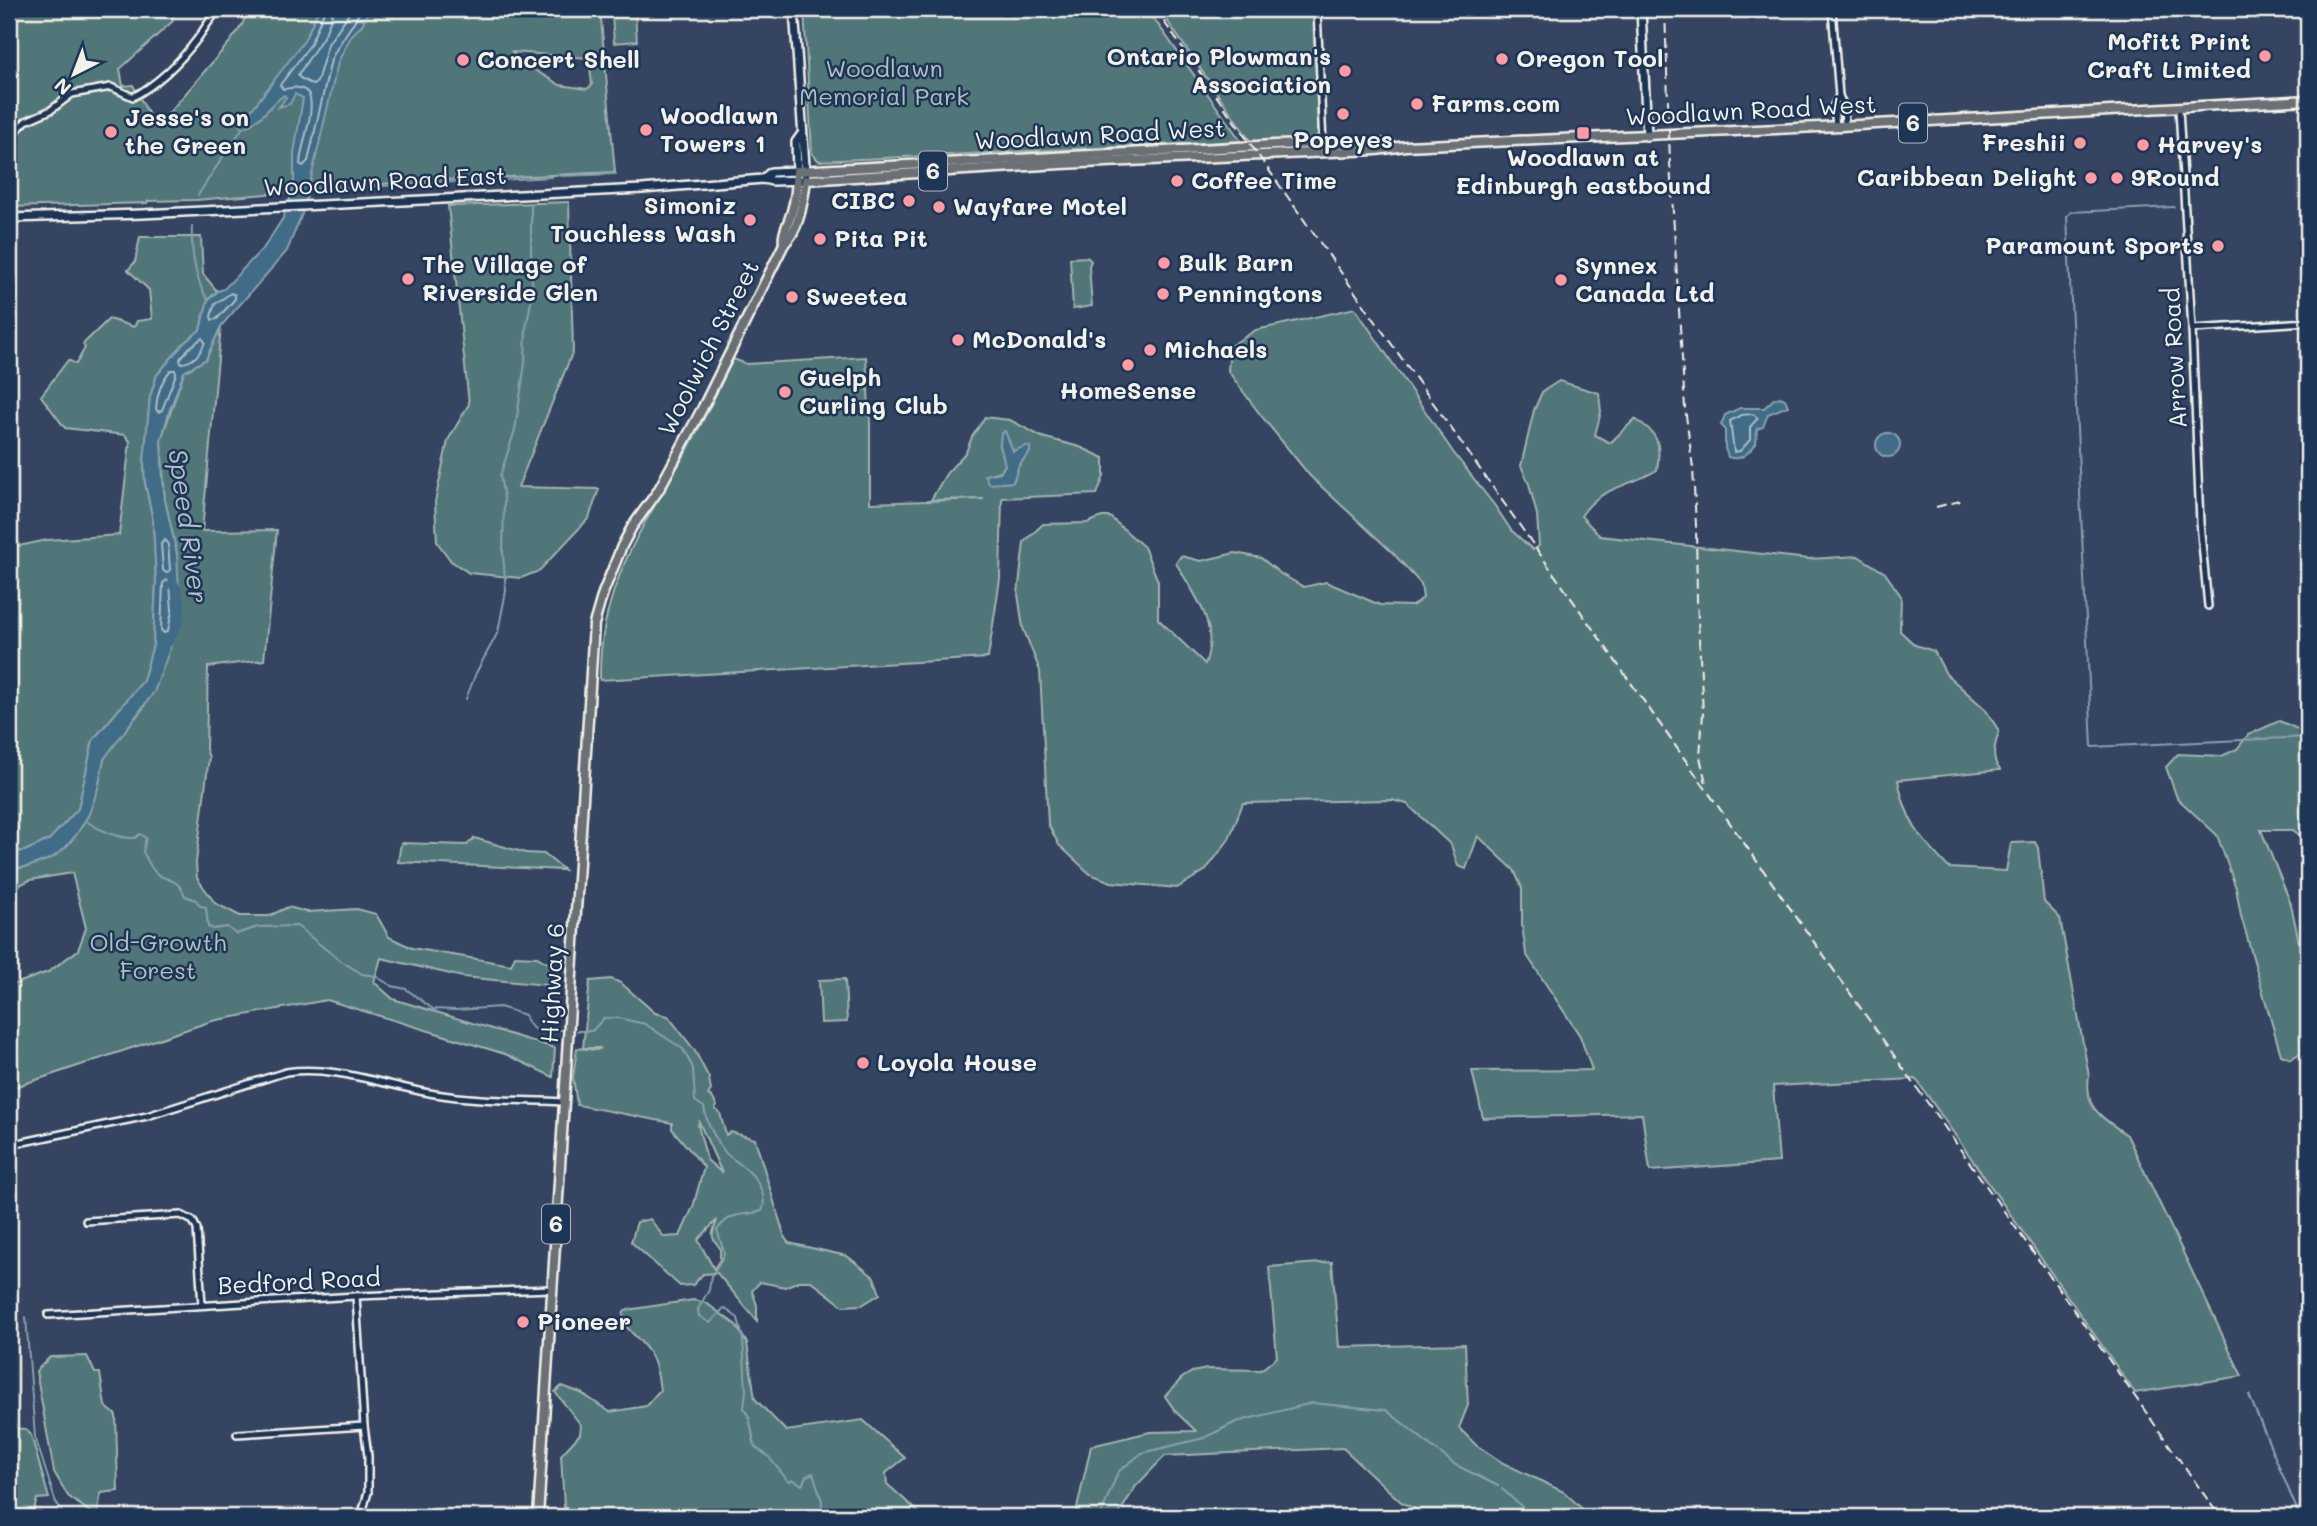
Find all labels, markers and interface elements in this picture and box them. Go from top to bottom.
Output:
place label: Mofitt Print Craft Limited [2087,25,2251,84]
north arrow [38,38,108,108]
place label: Ontario Plowman's Association [1107,40,1331,99]
place label: Oregon Tool [1516,42,1663,73]
place label: Concert Shell [477,43,640,74]
marker: Mofitt Print Craft Limited [2257,48,2273,64]
marker: Oregon Tool [1494,51,1510,67]
marker: Concert Shell [455,52,471,68]
park label: Woodlawn Memorial Park [799,52,969,111]
marker: Ontario Plowman's Association [1337,63,1353,79]
text: N [49,73,76,101]
place label: Farms.com [1431,87,1560,118]
street label: Woodlawn Road West [1625,87,1877,132]
marker: Farms.com [1409,96,1425,112]
place label: Woodlawn Towers 1 [660,99,778,158]
place label: Jesse's on the Green [125,101,249,160]
road number: 6 [1899,104,1927,142]
marker: Popeyes [1335,106,1351,122]
street label: Woodlawn Road West [974,111,1226,156]
marker: Woodlawn Towers 1 [638,122,654,138]
place label: Popeyes [1293,123,1393,154]
marker: Jesse's on the Green [103,124,119,140]
marker: Woodlawn at Edinburgh eastbound [1575,125,1591,141]
place label: Freshii [1982,126,2066,157]
place label: Harvey's [2157,128,2262,159]
marker: Freshii [2072,135,2088,151]
marker: Harvey's [2135,137,2151,153]
place label: Woodlawn at Edinburgh eastbound [1455,141,1711,200]
road number: 6 [919,152,947,190]
street label: Woodlawn Road East [262,159,507,202]
place label: Caribbean Delight [1857,161,2077,192]
place label: 9Round [2131,161,2219,192]
place label: Coffee Time [1191,164,1337,195]
marker: Caribbean Delight [2083,170,2099,186]
marker: 9Round [2109,170,2125,186]
marker: Coffee Time [1169,173,1185,189]
place label: CIBC [831,184,895,215]
place label: Simoniz Touchless Wash [550,189,736,248]
place label: Wayfare Motel [953,190,1127,221]
marker: CIBC [901,193,917,209]
marker: Wayfare Motel [931,199,947,215]
marker: Simoniz Touchless Wash [742,212,758,228]
place label: Pita Pit [834,222,928,253]
place label: Paramount Sports [1985,229,2204,260]
marker: Pita Pit [812,231,828,247]
marker: Paramount Sports [2210,238,2226,254]
place label: Bulk Barn [1178,246,1293,277]
place label: The Village of Riverside Glen [422,248,598,307]
place label: Synnex Canada Ltd [1575,249,1714,308]
street label: Woolwich Street [650,254,765,440]
marker: Bulk Barn [1156,255,1172,271]
marker: The Village of Riverside Glen [400,271,416,287]
marker: Synnex Canada Ltd [1553,272,1569,288]
place label: Penningtons [1177,277,1323,308]
place label: Sweetea [806,280,908,311]
marker: Penningtons [1155,286,1171,302]
street label: Arrow Road [2154,287,2193,429]
marker: Sweetea [784,289,800,305]
place label: McDonald's [972,323,1106,354]
marker: McDonald's [950,332,966,348]
place label: Michaels [1164,333,1267,364]
marker: Michaels [1142,342,1158,358]
marker: HomeSense [1120,357,1136,373]
place label: Guelph Curling Club [799,361,948,420]
place label: HomeSense [1060,374,1196,405]
marker: Guelph Curling Club [777,384,793,400]
water label: Speed River [161,447,217,605]
street label: Highway 6 [533,922,570,1044]
park label: Old-Growth Forest [89,926,227,985]
place label: Loyola House [877,1046,1037,1077]
marker: Loyola House [855,1055,871,1071]
road number: 6 [542,1204,570,1244]
street label: Bedford Road [217,1261,381,1300]
place label: Pioneer [537,1305,631,1336]
marker: Pioneer [515,1314,531,1330]

